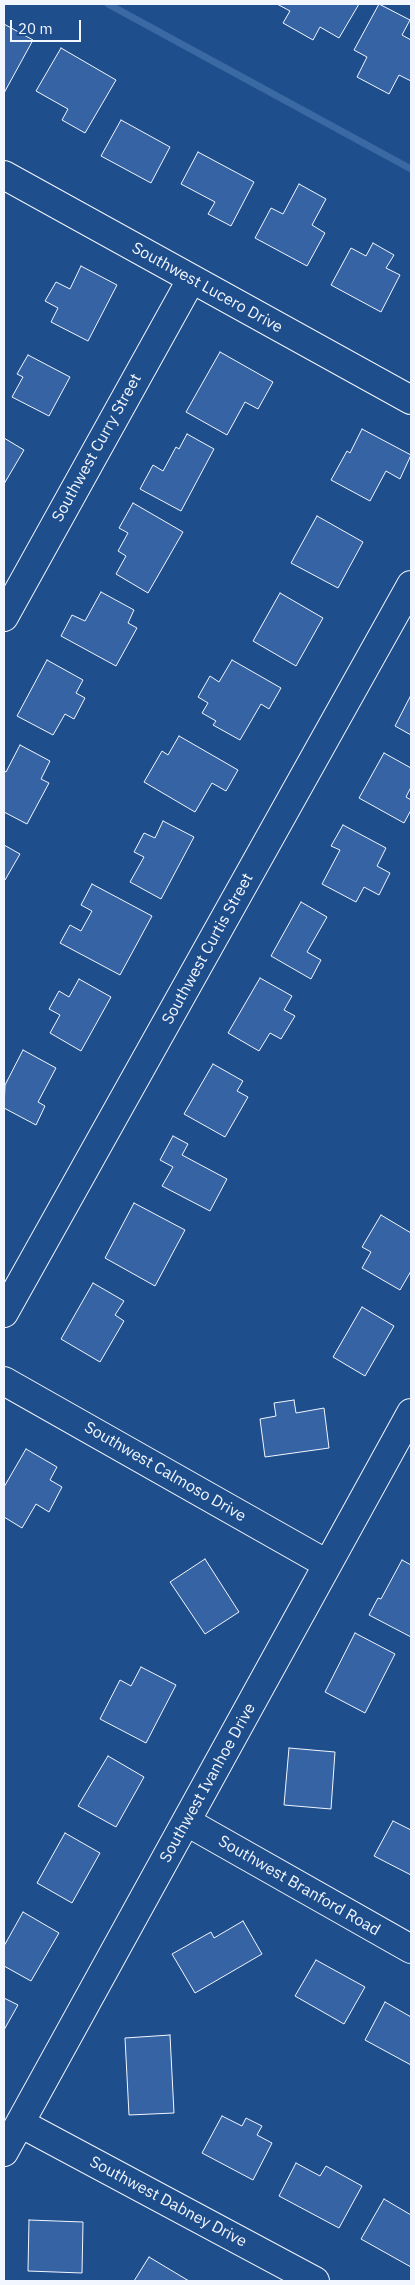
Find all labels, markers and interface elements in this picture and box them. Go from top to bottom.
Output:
scale bar [12,10,84,42]
text: 20 m [18,19,53,38]
street label: Southwest Lucero Drive [128,239,286,337]
street label: Southwest Curry Street [48,370,146,526]
street label: Southwest Curtis Street [158,870,258,1028]
street label: Southwest Calmoso Drive [81,1418,249,1526]
street label: Southwest Ivanhoe Drive [156,1700,260,1866]
street label: Southwest Branford Road [215,1832,383,1940]
street label: Southwest Dabney Drive [86,2152,250,2252]

